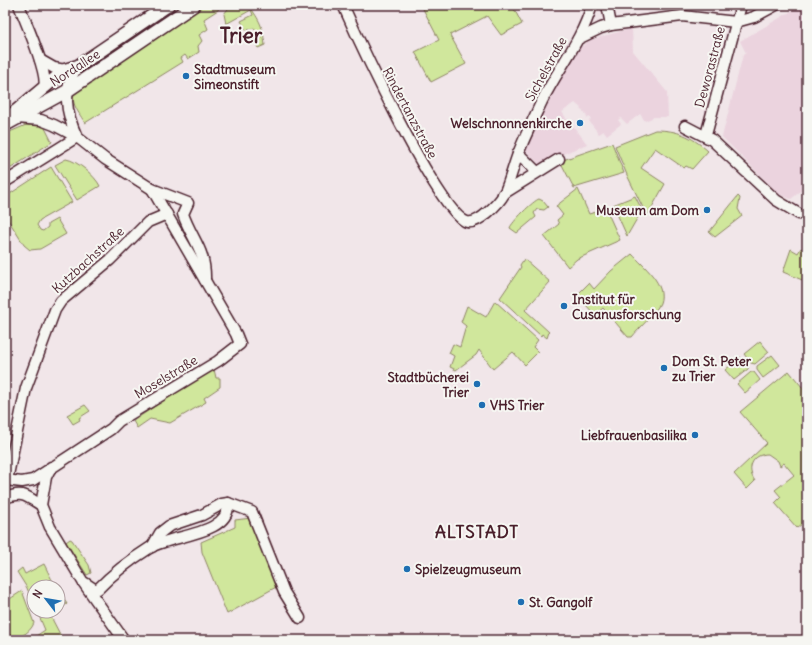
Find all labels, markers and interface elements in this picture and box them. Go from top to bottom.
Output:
district label: Trier [220,22,263,49]
street label: Deworastraße [691,25,729,109]
street label: Sichelstraße [521,34,571,104]
street label: Nordallee [47,46,103,90]
place label: Stadtmuseum Simeonstift [194,61,276,93]
street label: Rindertanzstraße [379,64,441,162]
marker: Stadtmuseum Simeonstift [181,71,191,81]
place label: Welschnonnenkirche [450,115,572,132]
marker: Welschnonnenkirche [575,118,585,128]
place label: Museum am Dom [596,202,700,219]
marker: Museum am Dom [702,205,712,215]
street label: Kutzbachstraße [48,223,128,297]
place label: Institut für Cusanusforschung [572,291,681,323]
marker: Institut für Cusanusforschung [559,301,569,311]
street label: Moselstraße [131,352,201,402]
place label: Dom St. Peter zu Trier [672,353,752,385]
marker: Dom St. Peter zu Trier [659,363,669,373]
place label: Stadtbücherei Trier [388,369,470,401]
marker: Stadtbücherei Trier [472,379,482,389]
place label: VHS Trier [490,397,545,414]
marker: VHS Trier [477,400,487,410]
place label: Liebfrauenbasilika [581,427,688,444]
marker: Liebfrauenbasilika [690,430,700,440]
district label: ALTSTADT [435,521,519,543]
place label: Spielzeugmuseum [415,561,522,578]
marker: Spielzeugmuseum [402,564,412,574]
north arrow [26,579,66,619]
text: N [29,587,45,601]
place label: St. Gangolf [529,594,593,611]
marker: St. Gangolf [516,597,526,607]

